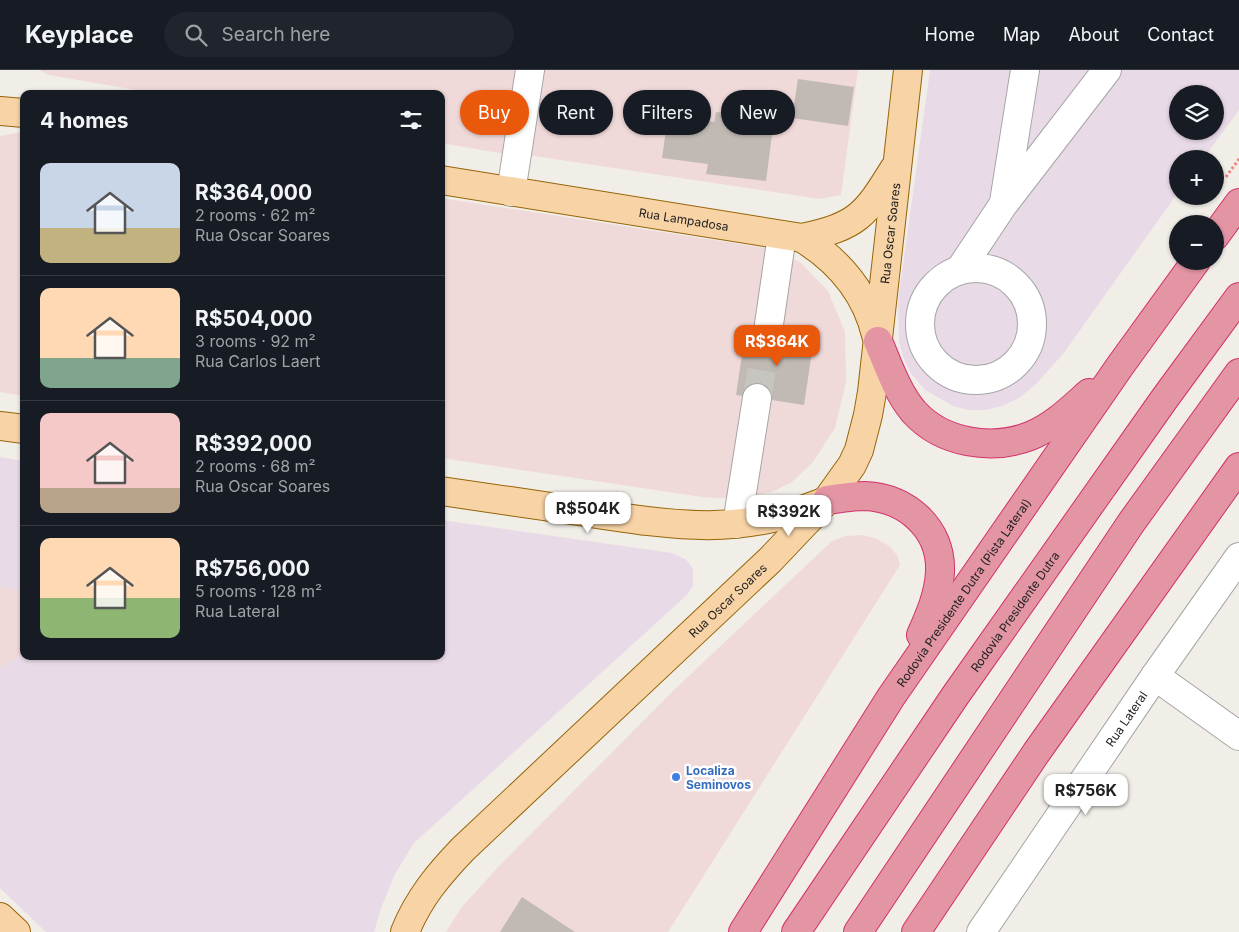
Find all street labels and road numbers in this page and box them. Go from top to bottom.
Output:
street label: Rua Oscar Soares [877,182,903,285]
street label: Rua Lampadosa [638,204,730,234]
street label: Rodovia Presidente Dutra (Pista Lateral) [893,497,1033,689]
street label: Rodovia Presidente Dutra [967,549,1061,675]
street label: Rua Oscar Soares [685,560,770,640]
street label: Rua Lateral [1102,688,1150,749]

